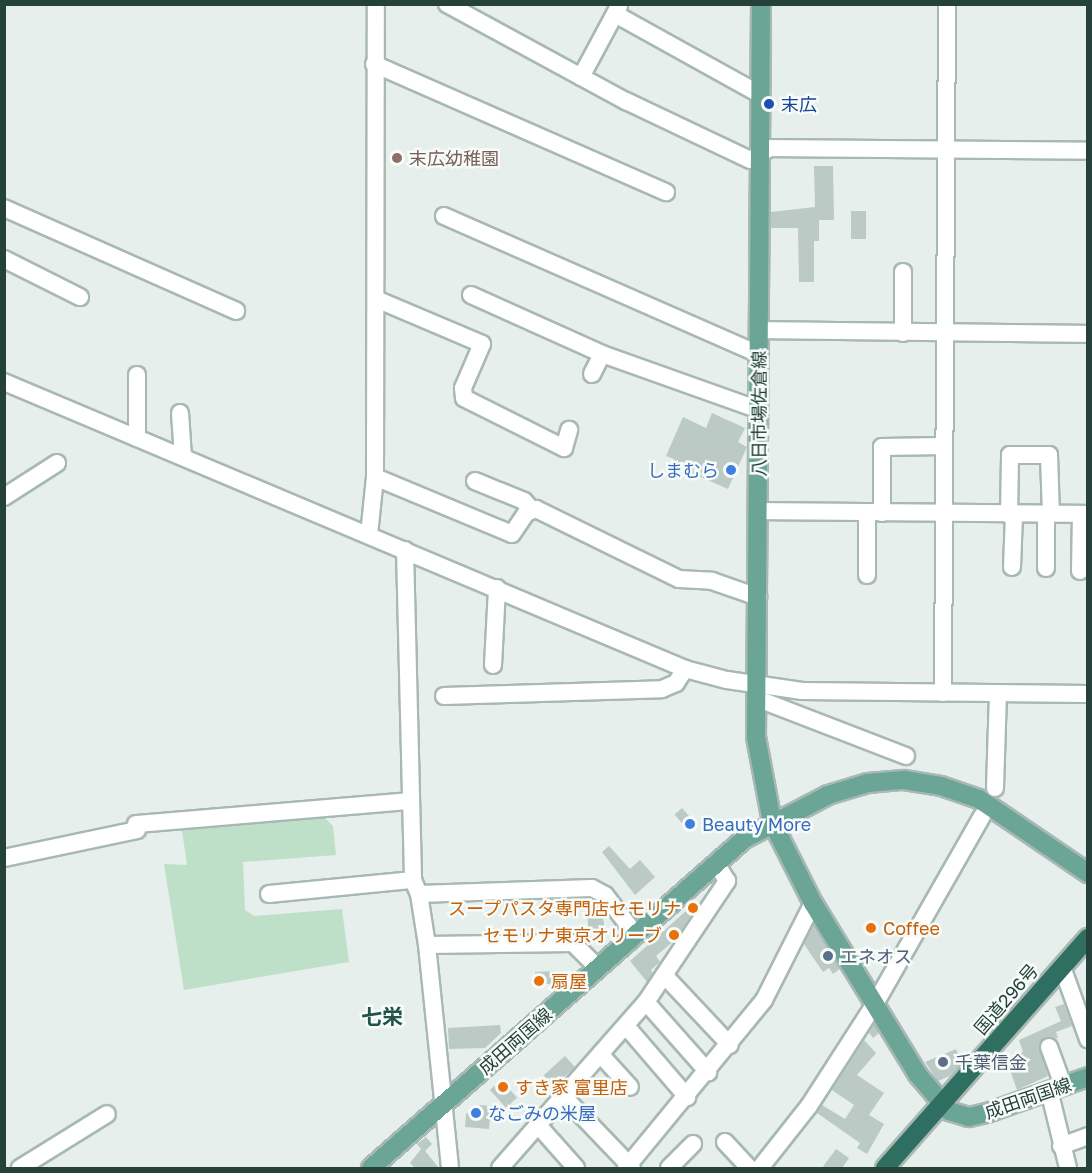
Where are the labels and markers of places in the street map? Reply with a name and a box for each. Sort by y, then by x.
place label: 末広 [781,93,817,115]
marker: 末広 [762,97,776,111]
place label: 末広幼稚園 [409,147,499,169]
marker: 末広幼稚園 [390,151,404,165]
place label: しまむら [647,459,719,481]
marker: しまむら [724,463,738,477]
place label: Beauty More [702,813,811,835]
marker: Beauty More [683,817,697,831]
place label: スープパスタ専門店セモリナ [447,897,681,919]
marker: スープパスタ専門店セモリナ [686,901,700,915]
place label: Coffee [883,917,940,939]
marker: Coffee [864,921,878,935]
place label: セモリナ東京オリーブ [482,924,662,946]
marker: セモリナ東京オリーブ [667,928,681,942]
place label: エネオス [840,945,912,967]
marker: エネオス [821,949,835,963]
place label: 扇屋 [551,970,587,992]
marker: 扇屋 [532,974,546,988]
place label: 千葉信金 [955,1051,1027,1073]
marker: 千葉信金 [936,1055,950,1069]
place label: すき家 富里店 [515,1076,627,1098]
marker: すき家 富里店 [496,1080,510,1094]
place label: なごみの米屋 [488,1102,596,1124]
marker: なごみの米屋 [469,1106,483,1120]

